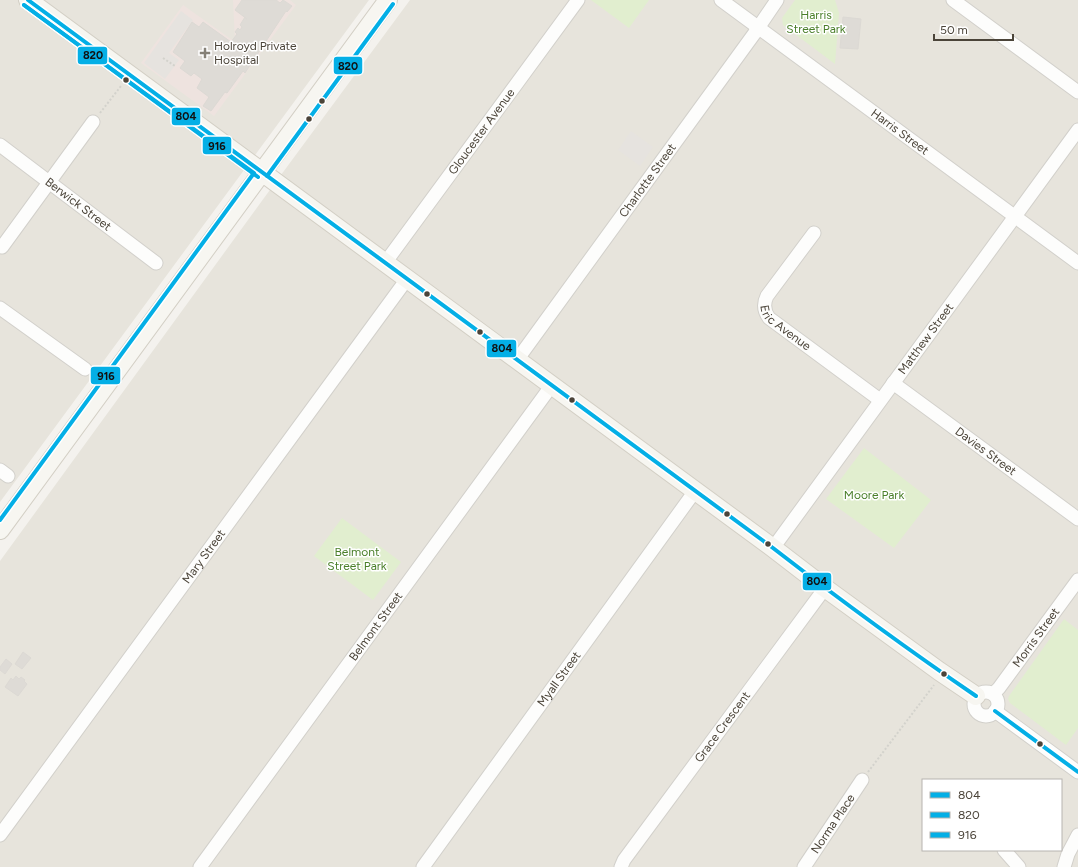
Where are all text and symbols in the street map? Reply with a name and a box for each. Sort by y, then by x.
park label: Harris Street Park [786,8,846,36]
scale bar [934,16,1013,42]
text: 50 m [940,23,968,37]
place label: Holroyd Private Hospital [214,39,297,67]
line badge: 820 [77,46,108,65]
marker: Holroyd Private Hospital [199,47,211,59]
text: 820 [83,49,103,62]
line badge: 820 [333,56,363,75]
text: 820 [338,60,358,73]
unlabelled marker [121,75,131,85]
street label: Gloucester Avenue [445,86,518,177]
unlabelled marker [317,96,327,106]
street label: Harris Street [868,106,932,158]
line badge: 804 [171,107,201,126]
text: 804 [176,110,196,123]
unlabelled marker [304,114,314,124]
line badge: 916 [202,136,232,155]
text: 916 [208,140,226,153]
street label: Charlotte Street [616,141,679,220]
street label: Berwick Street [42,175,114,234]
unlabelled marker [422,289,432,299]
street label: Matthew Street [895,300,956,377]
street label: Eric Avenue [757,304,814,354]
unlabelled marker [475,327,485,337]
line badge: 804 [486,339,517,358]
text: 804 [492,342,512,355]
line badge: 916 [90,366,121,385]
text: 916 [97,370,115,383]
unlabelled marker [567,395,577,405]
street label: Davies Street [952,424,1019,478]
park label: Moore Park [844,488,904,502]
unlabelled marker [722,509,732,519]
street label: Mary Street [179,527,228,586]
unlabelled marker [763,539,773,549]
park label: Belmont Street Park [327,545,387,573]
line badge: 804 [802,572,832,591]
text: 804 [807,575,827,588]
street label: Belmont Street [346,589,406,663]
street label: Morris Street [1010,605,1063,670]
street label: Myall Street [534,648,584,709]
unlabelled marker [939,669,949,679]
street label: Grace Crescent [692,688,753,765]
unlabelled marker [1035,739,1045,749]
legend [922,779,1062,851]
text: 804 [958,788,981,802]
street label: Norma Place [808,791,858,856]
text: 820 [958,808,980,822]
text: 916 [958,828,977,842]

